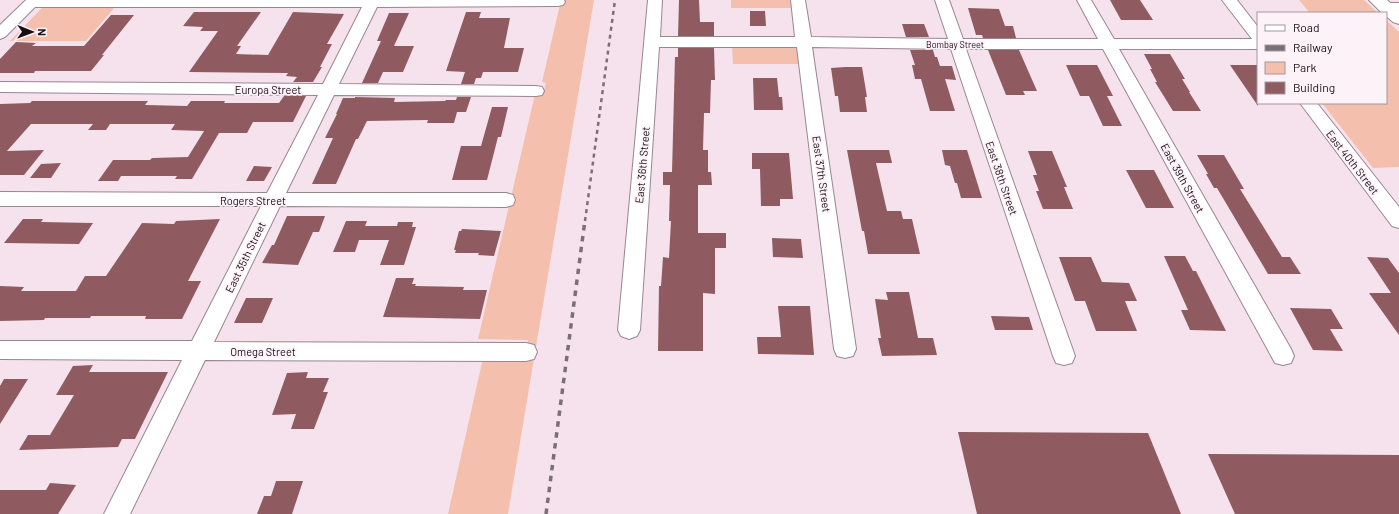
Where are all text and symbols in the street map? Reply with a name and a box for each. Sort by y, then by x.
north arrow [12,12,52,52]
legend [1257,12,1387,104]
text: Road [1293,20,1320,34]
text: N [36,28,49,36]
street label: Bombay Street [926,39,984,50]
text: Railway [1293,40,1333,54]
text: Park [1293,60,1317,74]
text: Building [1293,80,1335,94]
street label: Europa Street [235,83,301,96]
street label: East 36th Street [632,126,652,204]
street label: East 40th Street [1324,127,1382,197]
street label: East 37th Street [810,135,834,213]
street label: East 38th Street [983,139,1021,217]
street label: East 39th Street [1159,141,1207,215]
street label: Rogers Street [220,194,286,207]
street label: East 35th Street [222,219,268,295]
street label: Omega Street [230,345,296,358]

